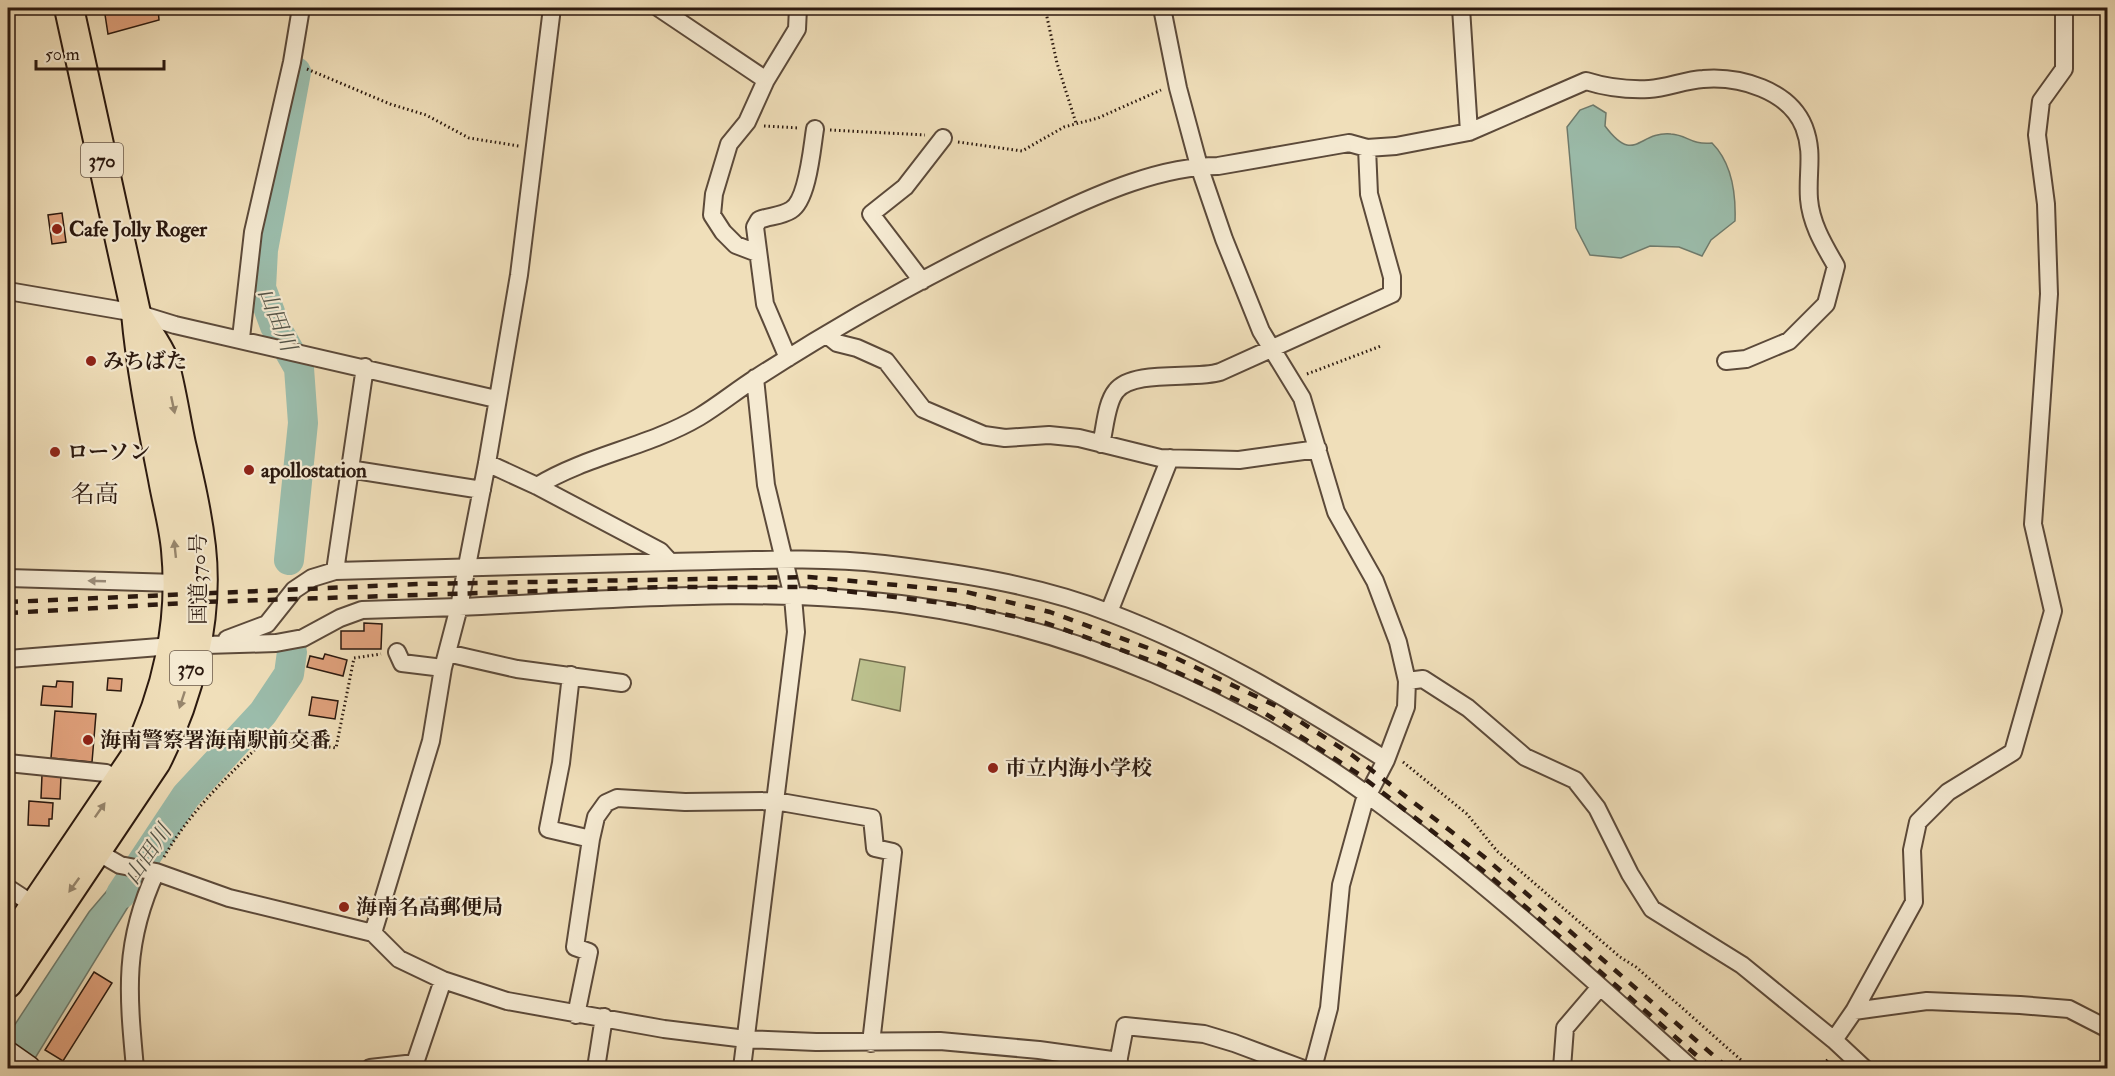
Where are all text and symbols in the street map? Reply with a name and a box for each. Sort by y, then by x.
scale bar [36,33,164,71]
text: 50 m [45,43,80,66]
road number: 370 [81,143,123,177]
place label: Cafe Jolly Roger [69,216,208,243]
marker: Cafe Jolly Roger [50,222,64,236]
water label: 山田川 [252,284,303,357]
place label: みちばた [103,348,187,375]
marker: みちばた [84,354,98,368]
one-way arrow [168,396,178,414]
place label: ローソン [67,439,150,466]
marker: ローソン [48,445,62,459]
place label: apollostation [261,457,367,484]
marker: apollostation [242,463,256,477]
district label: 名高 [71,479,119,510]
street label: 国道370号 [185,533,212,625]
one-way arrow [170,539,180,558]
one-way arrow [87,576,106,585]
road number: 370 [170,651,212,685]
one-way arrow [177,691,187,709]
place label: 海南警察署海南駅前交番 [100,727,331,754]
marker: 海南警察署海南駅前交番 [81,733,95,747]
place label: 市立内海小学校 [1005,755,1152,782]
marker: 市立内海小学校 [986,761,1000,775]
one-way arrow [94,803,106,819]
water label: 山田川 [118,818,179,890]
one-way arrow [68,877,80,893]
place label: 海南名高郵便局 [356,894,503,921]
marker: 海南名高郵便局 [337,900,351,914]

